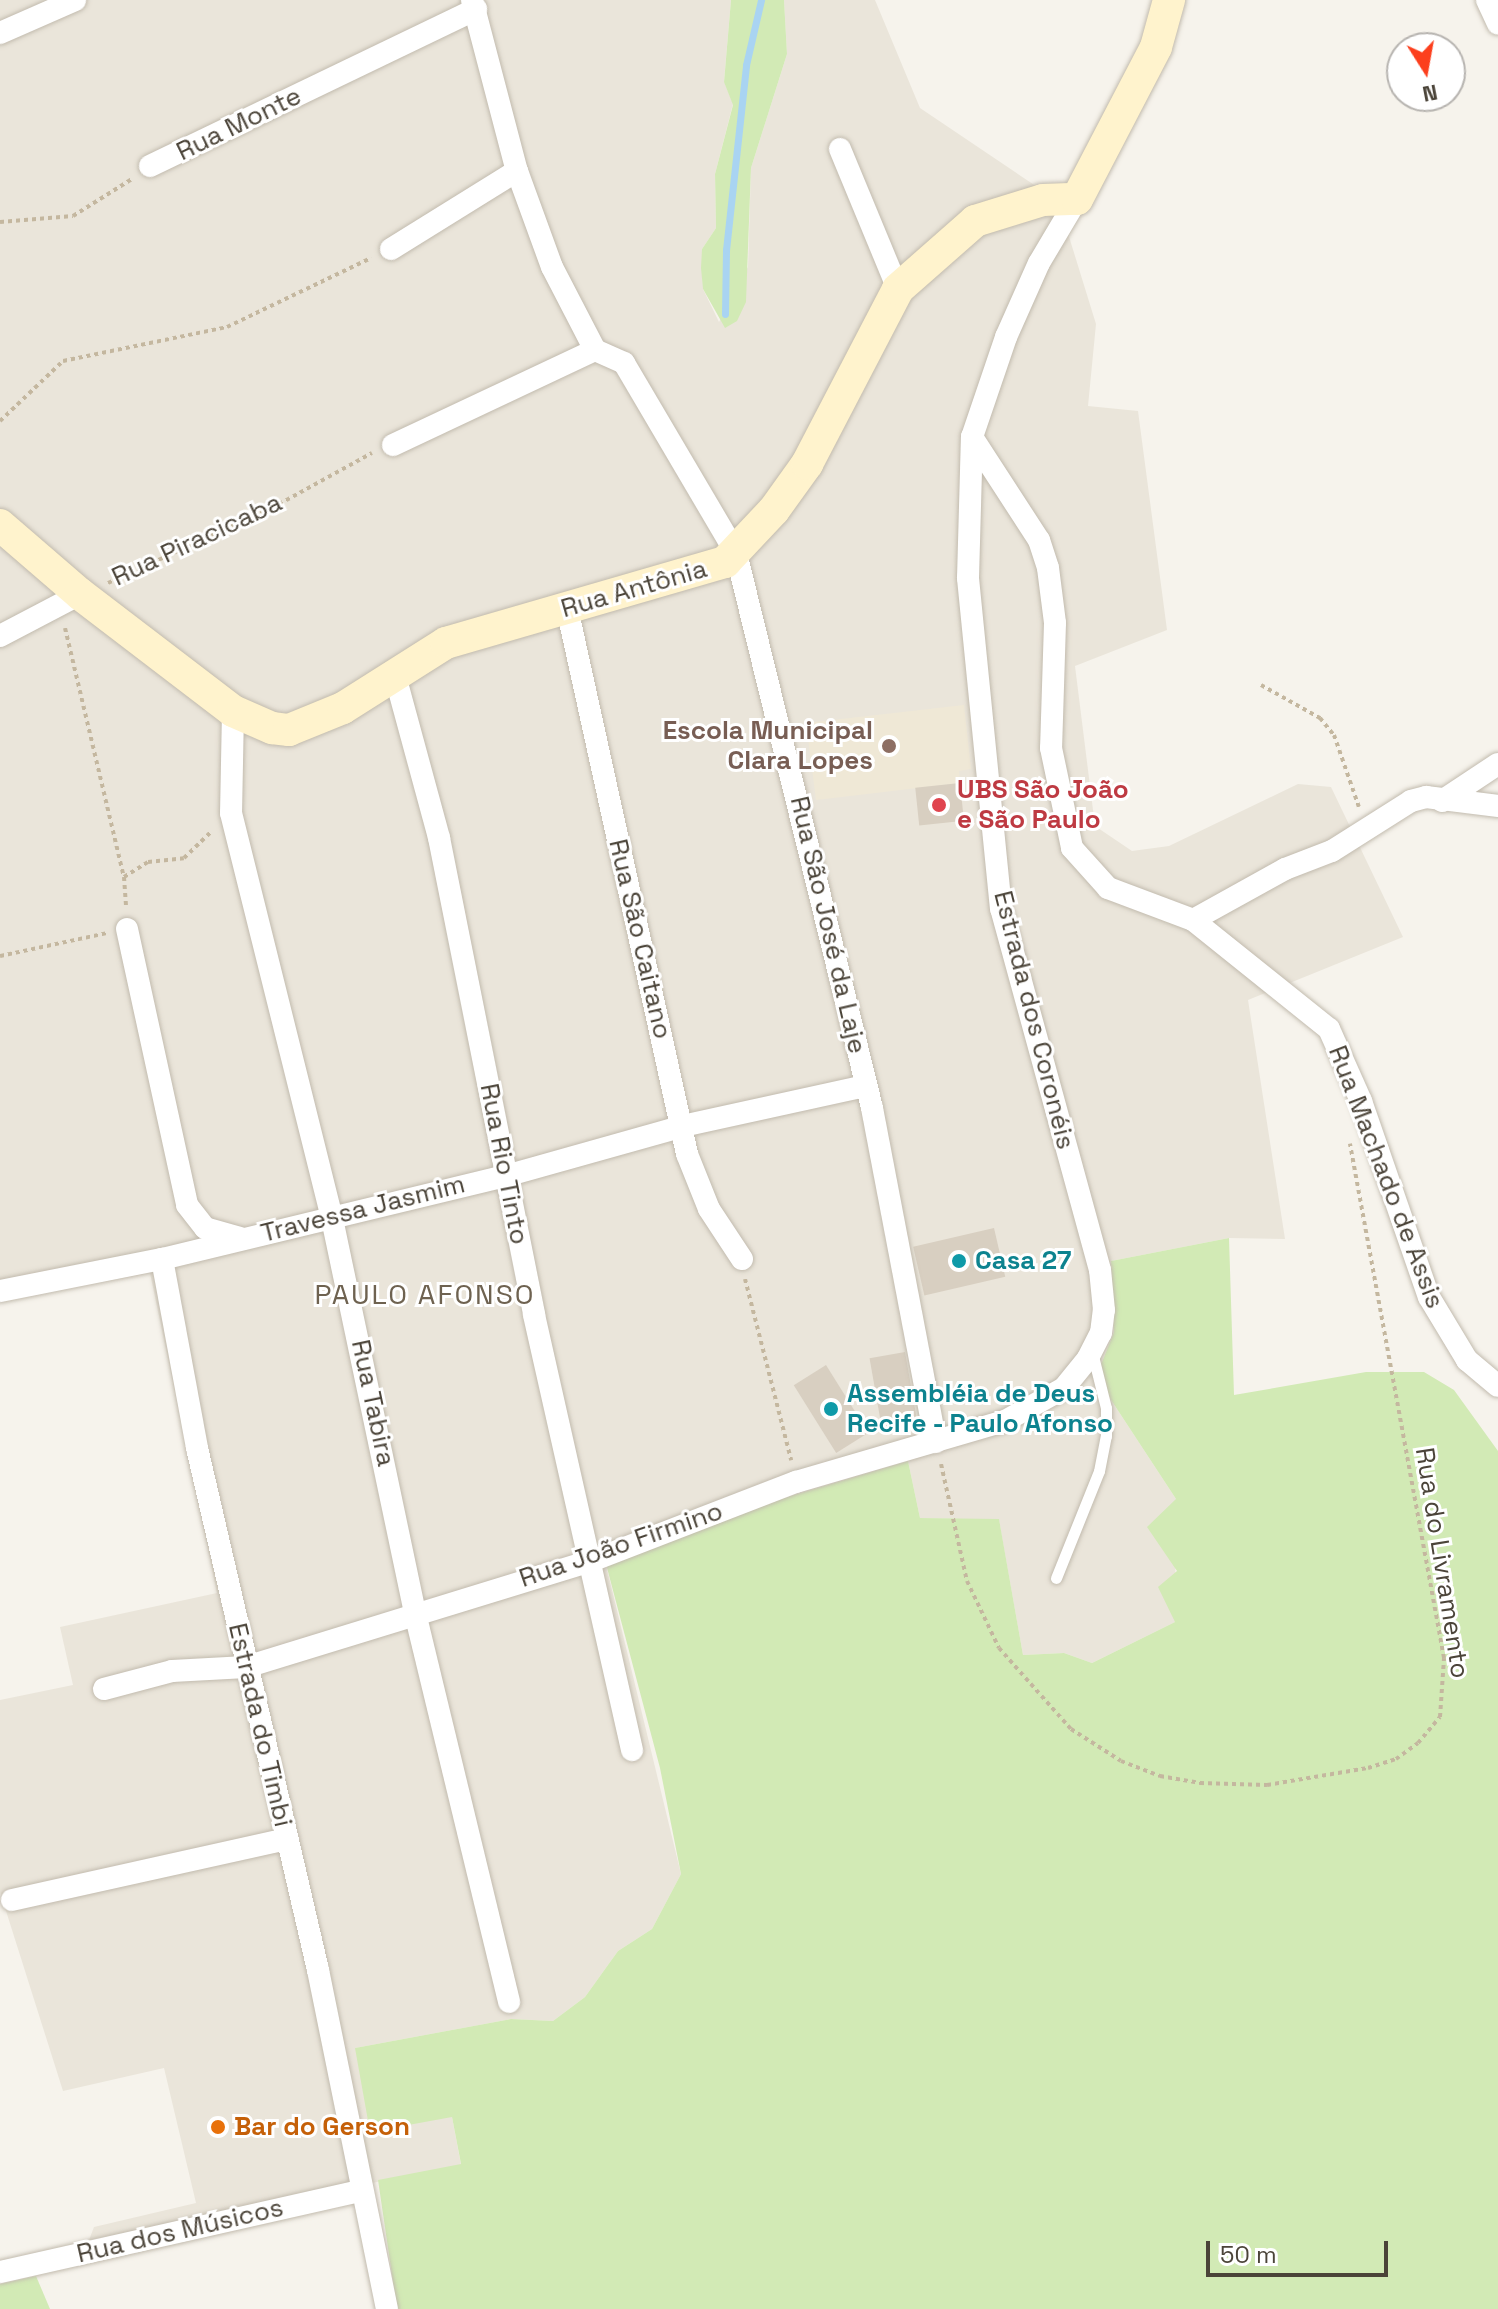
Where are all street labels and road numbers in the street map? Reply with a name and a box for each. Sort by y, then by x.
street label: Rua Monte [172,80,306,168]
street label: Rua Piracicaba [107,487,287,593]
street label: Rua Antônia [557,553,711,625]
street label: Rua São José da Laje [783,793,873,1057]
street label: Rua São Caitano [602,836,678,1042]
street label: Estrada dos Coronéis [987,888,1081,1152]
street label: Rua Machado de Assis [1321,1041,1451,1313]
street label: Rua Rio Tinto [473,1081,535,1247]
street label: Travessa Jasmim [258,1169,468,1249]
street label: Rua Tabira [344,1336,402,1470]
street label: Rua do Livramento [1408,1445,1476,1681]
street label: Rua João Firmino [515,1496,727,1594]
street label: Estrada do Timbi [221,1620,299,1830]
street label: Rua dos Músicos [74,2192,286,2270]

